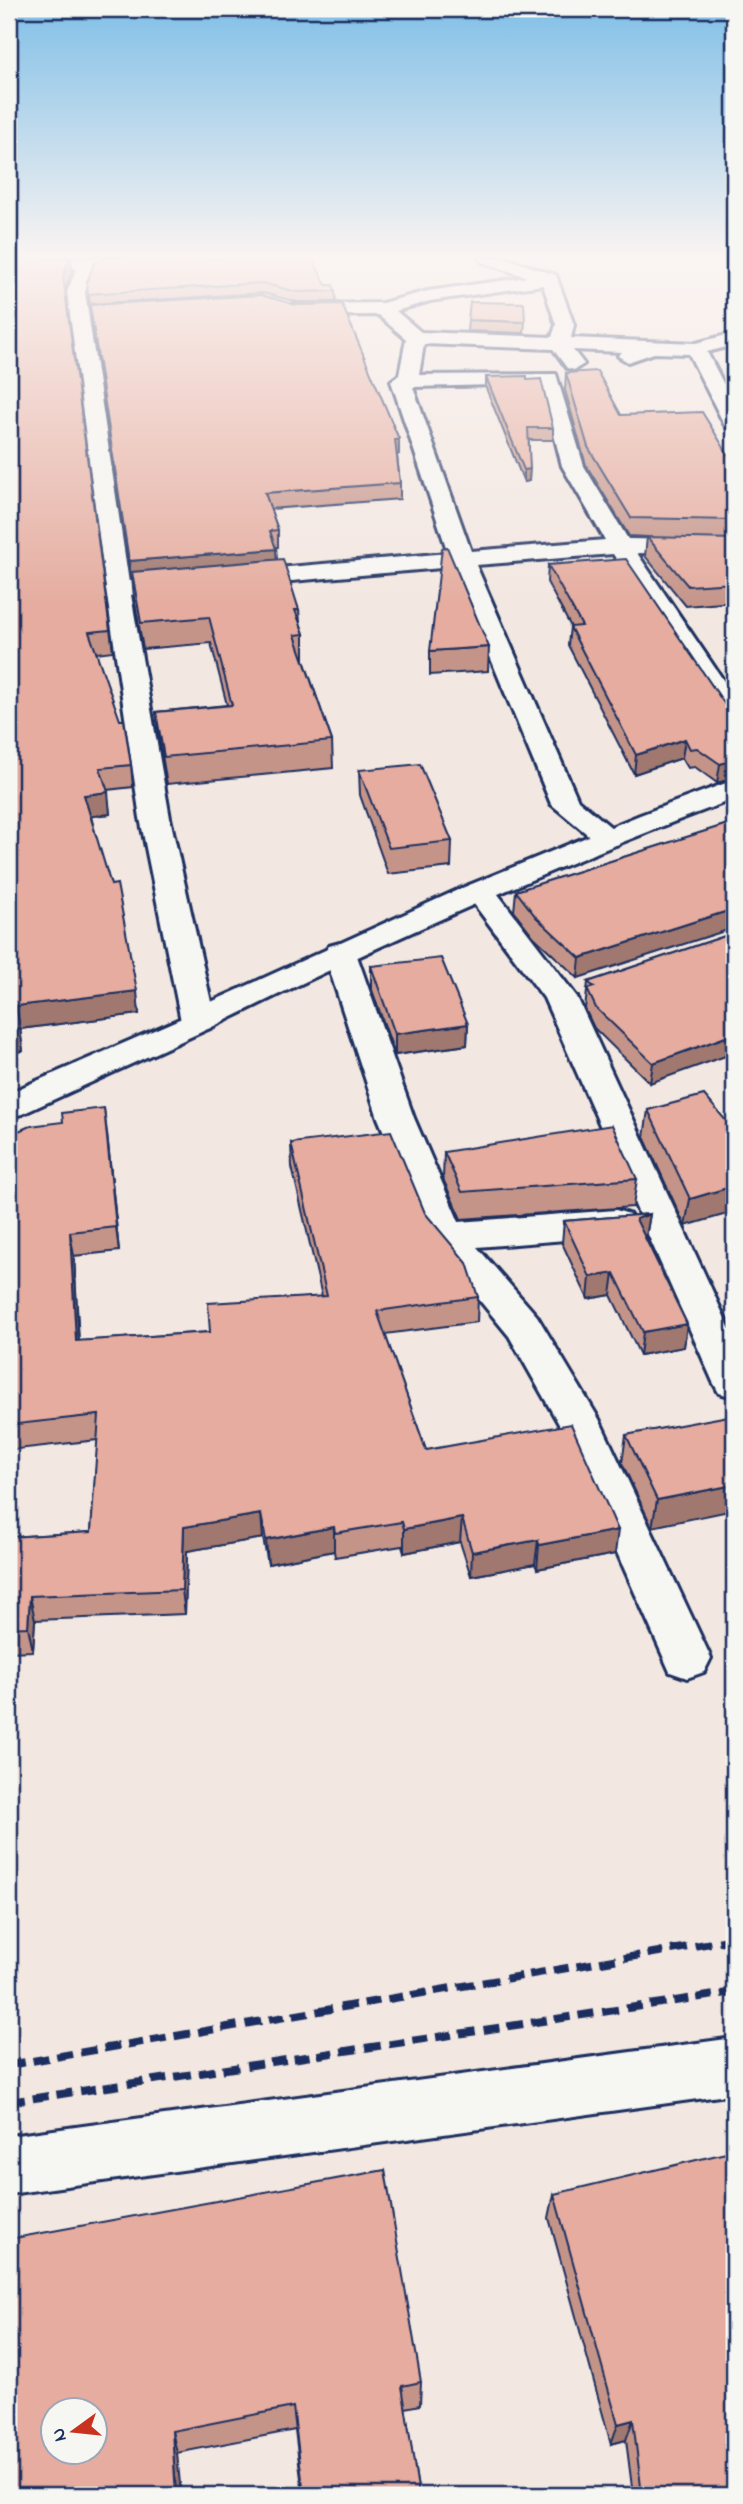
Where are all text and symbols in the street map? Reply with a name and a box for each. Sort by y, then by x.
north arrow [38,2396,108,2466]
text: N [45,2425,75,2444]

